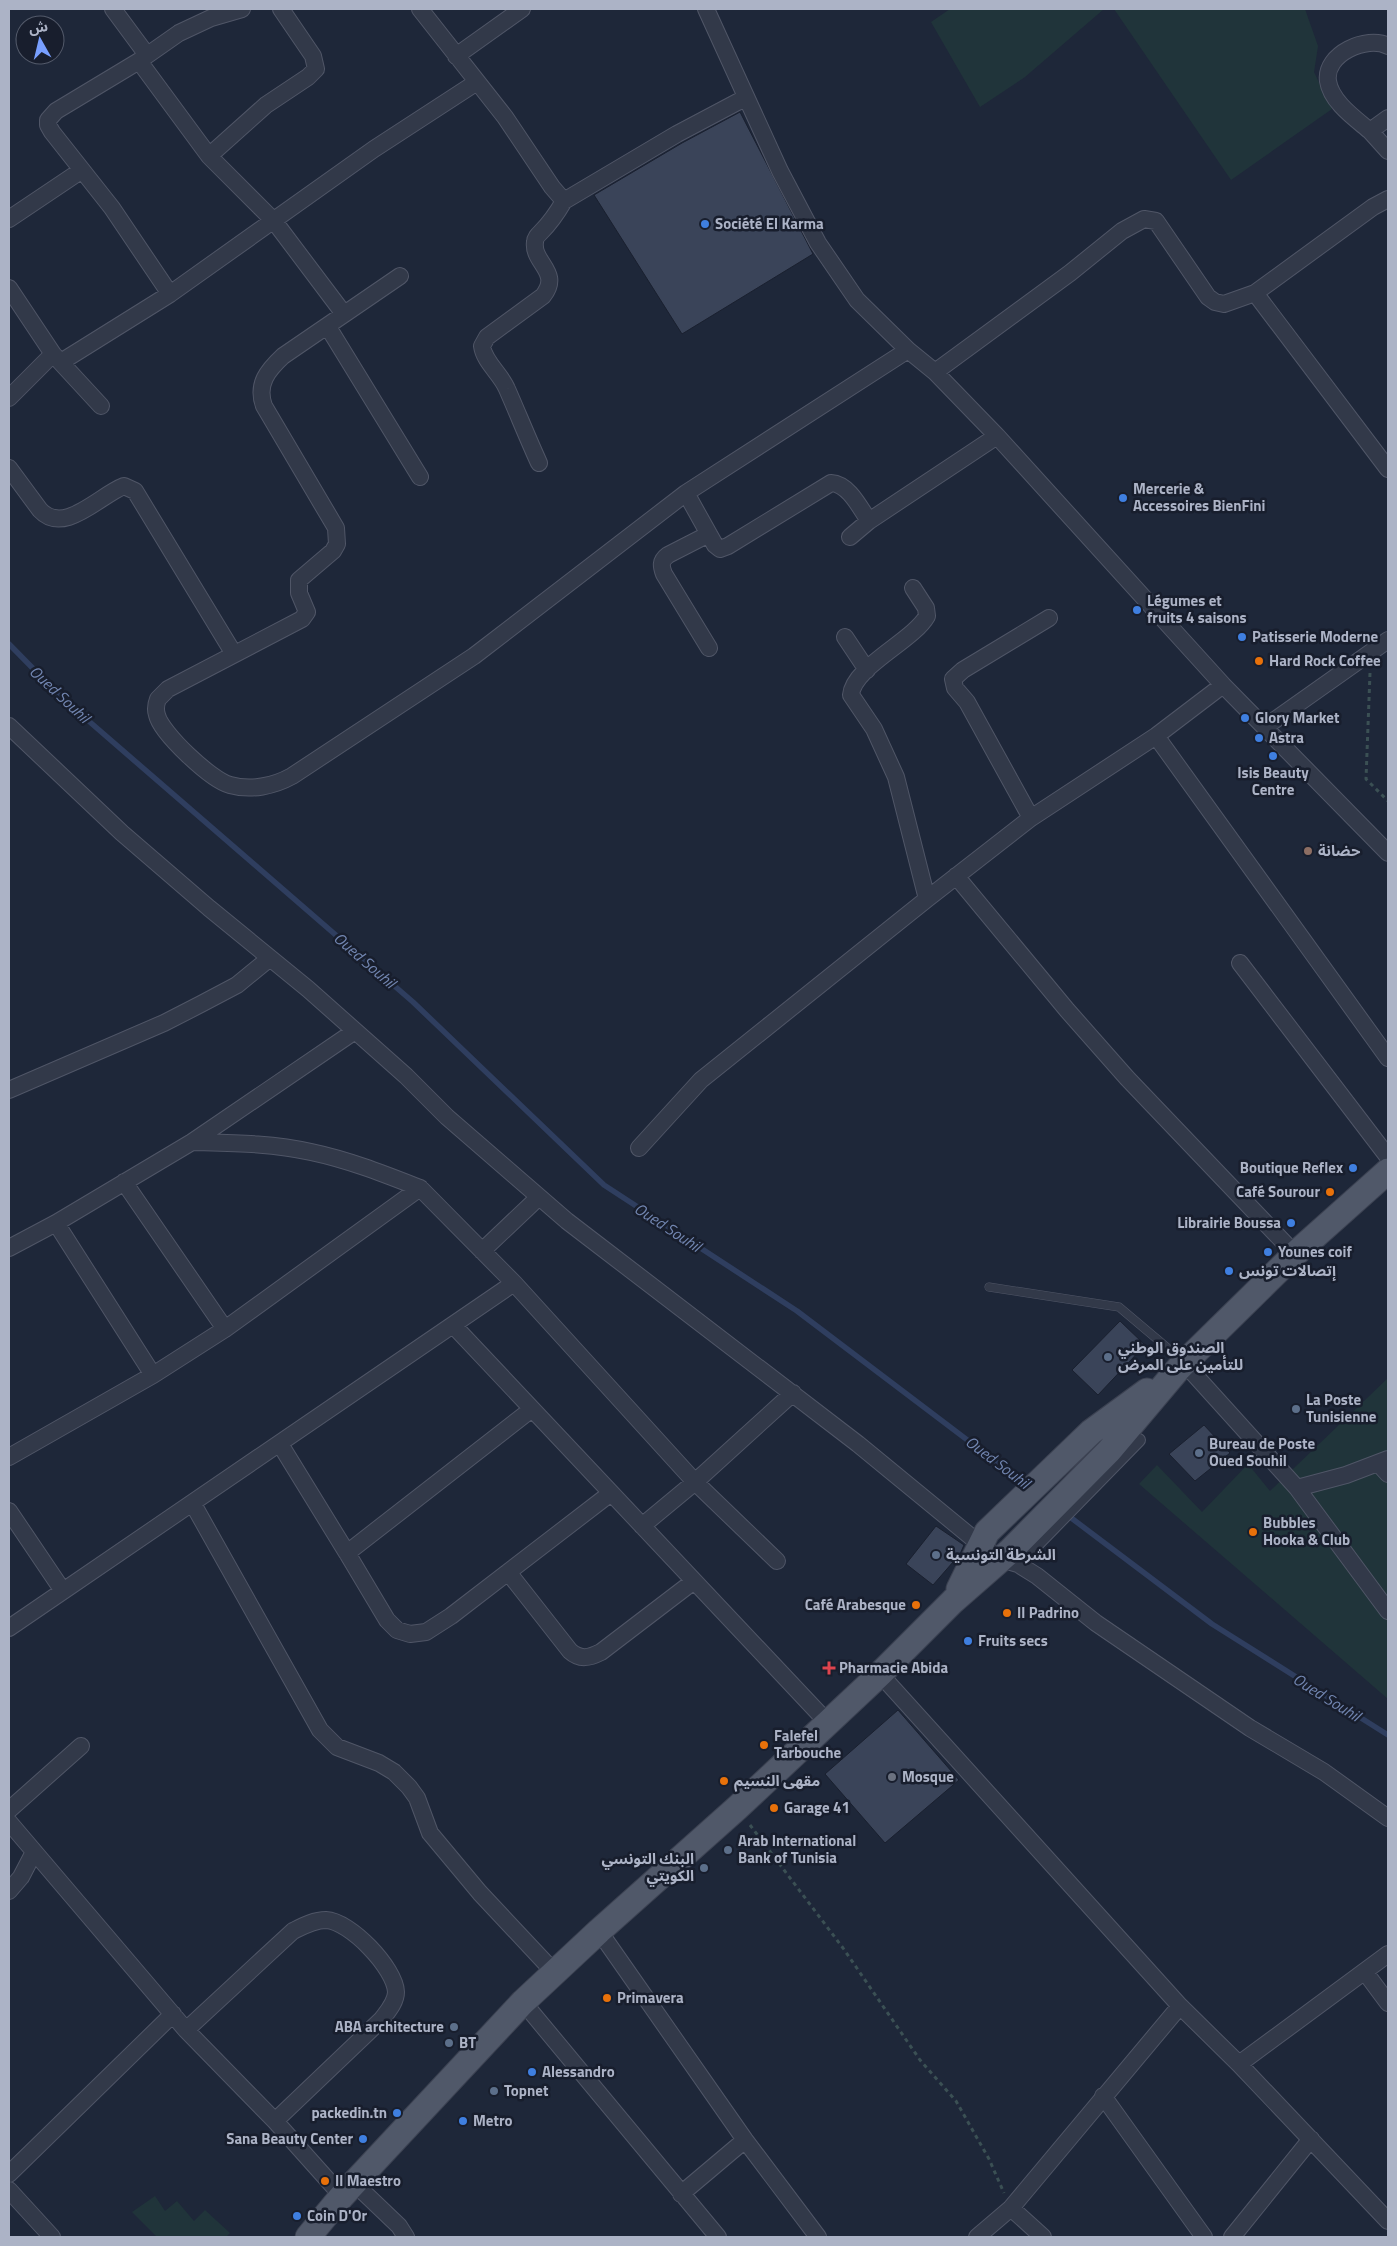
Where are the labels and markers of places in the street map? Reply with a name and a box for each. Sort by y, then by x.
place label: Société El Karma [715,212,824,235]
marker: Société El Karma [699,218,711,230]
place label: Mercerie & Accessoires BienFini [1133,477,1265,517]
marker: Mercerie & Accessoires BienFini [1117,492,1129,504]
place label: Légumes et fruits 4 saisons [1147,589,1247,629]
marker: Légumes et fruits 4 saisons [1131,604,1143,616]
place label: Patisserie Moderne [1252,625,1378,648]
marker: Patisserie Moderne [1236,631,1248,643]
place label: Hard Rock Coffee [1269,649,1381,672]
marker: Hard Rock Coffee [1253,655,1265,667]
place label: Glory Market [1255,706,1340,729]
marker: Glory Market [1239,712,1251,724]
place label: Astra [1269,726,1304,749]
marker: Astra [1253,732,1265,744]
marker: Isis Beauty Centre [1267,750,1279,762]
place label: Isis Beauty Centre [1237,761,1309,801]
place label: حضانة [1318,839,1361,862]
marker: حضانة [1302,845,1314,857]
place label: Boutique Reflex [1240,1156,1343,1179]
marker: Boutique Reflex [1347,1162,1359,1174]
place label: Café Sourour [1236,1180,1320,1203]
marker: Café Sourour [1324,1186,1336,1198]
place label: Librairie Boussa [1177,1211,1281,1234]
marker: Librairie Boussa [1285,1217,1297,1229]
place label: Younes coif [1278,1240,1352,1263]
marker: Younes coif [1262,1246,1274,1258]
place label: إتصالات تونس [1239,1259,1336,1282]
marker: إتصالات تونس [1223,1265,1235,1277]
place label: الصندوق الوطني للتأمين على المرض [1118,1336,1243,1376]
marker: الصندوق الوطني للتأمين على المرض [1102,1351,1114,1363]
place label: La Poste Tunisienne [1306,1388,1377,1428]
marker: La Poste Tunisienne [1290,1403,1302,1415]
place label: Bureau de Poste Oued Souhil [1209,1432,1315,1472]
marker: Bureau de Poste Oued Souhil [1193,1447,1205,1459]
place label: Bubbles Hooka & Club [1263,1511,1350,1551]
marker: Bubbles Hooka & Club [1247,1526,1259,1538]
place label: الشرطة التونسية [946,1543,1056,1566]
marker: الشرطة التونسية [930,1549,942,1561]
place label: Café Arabesque [805,1593,906,1616]
marker: Café Arabesque [910,1599,922,1611]
place label: Il Padrino [1017,1601,1079,1624]
marker: Il Padrino [1001,1607,1013,1619]
place label: Fruits secs [978,1629,1048,1652]
marker: Fruits secs [962,1635,974,1647]
place label: Pharmacie Abida [839,1656,948,1679]
marker: Pharmacie Abida [823,1662,835,1674]
place label: Falefel Tarbouche [774,1724,841,1764]
marker: Falefel Tarbouche [758,1739,770,1751]
place label: Mosque [902,1765,954,1788]
place label: مقهى النسيم [734,1769,820,1792]
marker: Mosque [886,1771,898,1783]
marker: مقهى النسيم [718,1775,730,1787]
place label: Garage 41 [784,1796,850,1819]
marker: Garage 41 [768,1802,780,1814]
place label: Arab International Bank of Tunisia [738,1829,856,1869]
marker: Arab International Bank of Tunisia [722,1844,734,1856]
place label: البنك التونسي الكويتي [601,1847,694,1887]
marker: البنك التونسي الكويتي [698,1862,710,1874]
place label: Primavera [617,1986,684,2009]
marker: Primavera [601,1992,613,2004]
place label: ABA architecture [335,2015,444,2038]
marker: ABA architecture [448,2021,460,2033]
place label: BT [459,2031,476,2054]
marker: BT [443,2037,455,2049]
place label: Alessandro [542,2060,615,2083]
marker: Alessandro [526,2066,538,2078]
place label: Topnet [504,2079,549,2102]
marker: Topnet [488,2085,500,2097]
place label: packedin.tn [311,2101,387,2124]
marker: packedin.tn [391,2107,403,2119]
place label: Metro [473,2109,512,2132]
marker: Metro [457,2115,469,2127]
place label: Sana Beauty Center [226,2127,353,2150]
marker: Sana Beauty Center [357,2133,369,2145]
place label: Il Maestro [335,2169,401,2192]
marker: Il Maestro [319,2175,331,2187]
place label: Coin D'Or [307,2204,367,2227]
marker: Coin D'Or [291,2210,303,2222]

